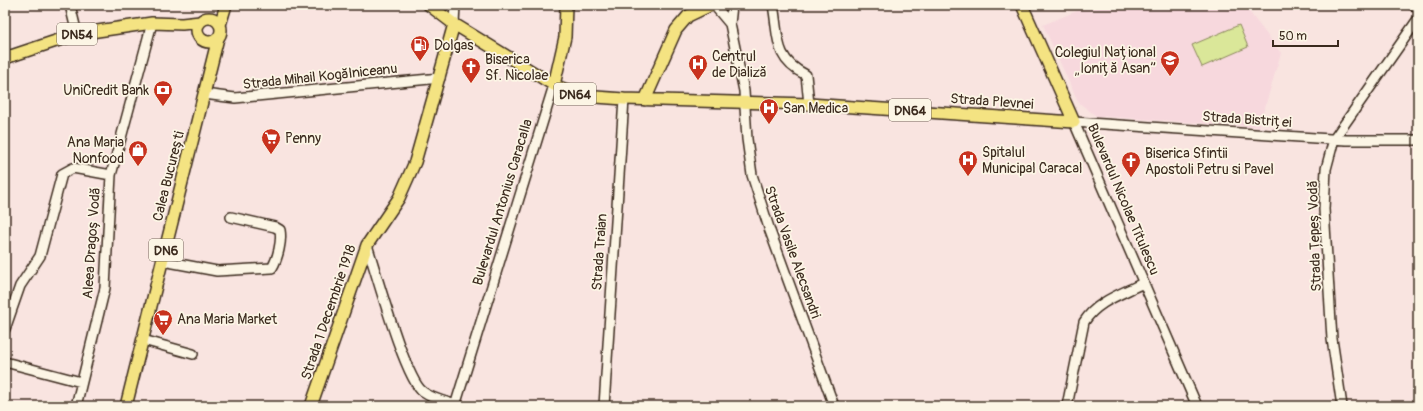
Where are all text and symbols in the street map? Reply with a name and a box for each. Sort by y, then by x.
scale bar [1273,22,1338,48]
road number: DN54 [57,23,97,45]
text: 50 m [1279,29,1307,44]
fuel station icon: Dolgas [409,34,431,62]
place label: Dolgas [434,37,474,54]
place label: Colegiul Național „Ioniță Asan” [1055,44,1156,77]
place label: Centrul de Dializă [712,48,767,81]
school or university icon: Colegiul Național „Ioniță Asan” [1159,49,1181,77]
place label: Biserica Sf. Nicolae [485,51,548,84]
hospital icon: Centrul de Dializă [687,53,709,81]
church icon: Biserica Sf. Nicolae [460,56,482,84]
street label: Strada Mihail Kogălniceanu [242,60,398,93]
bank icon: UniCredit Bank [152,79,174,107]
place label: UniCredit Bank [63,82,149,99]
road number: DN64 [554,83,596,105]
street label: Strada Plevnei [950,90,1035,113]
hospital icon: San Medica [758,97,780,125]
road number: DN64 [889,99,931,121]
place label: San Medica [783,100,848,117]
street label: Strada Bistriței [1202,108,1293,131]
street label: Bulevardul Antonius Caracalla [469,117,536,287]
street label: Bulevardul Nicolae Titulescu [1084,121,1163,278]
supermarket icon: Penny [260,127,282,155]
street label: Calea București [149,129,188,223]
place label: Penny [285,130,321,147]
place label: Ana Maria Nonfood [67,134,124,167]
shop icon: Ana Maria Nonfood [127,139,149,167]
place label: Spitalul Municipal Caracal [982,144,1082,177]
place label: Biserica Sfintii Apostoli Petru si Pavel [1145,145,1274,178]
hospital icon: Spitalul Municipal Caracal [957,149,979,177]
church icon: Biserica Sfintii Apostoli Petru si Pavel [1120,150,1142,178]
street label: Strada Țepeș Vodă [1304,180,1326,292]
street label: Strada Vasile Alecsandri [761,184,825,321]
street label: Aleea Dragoș Vodă [79,187,104,300]
street label: Strada Traian [588,213,611,291]
road number: DN6 [149,239,183,261]
street label: Strada 1 Decembrie 1918 [297,242,360,382]
supermarket icon: Ana Maria Market [152,308,174,336]
place label: Ana Maria Market [177,311,278,328]

